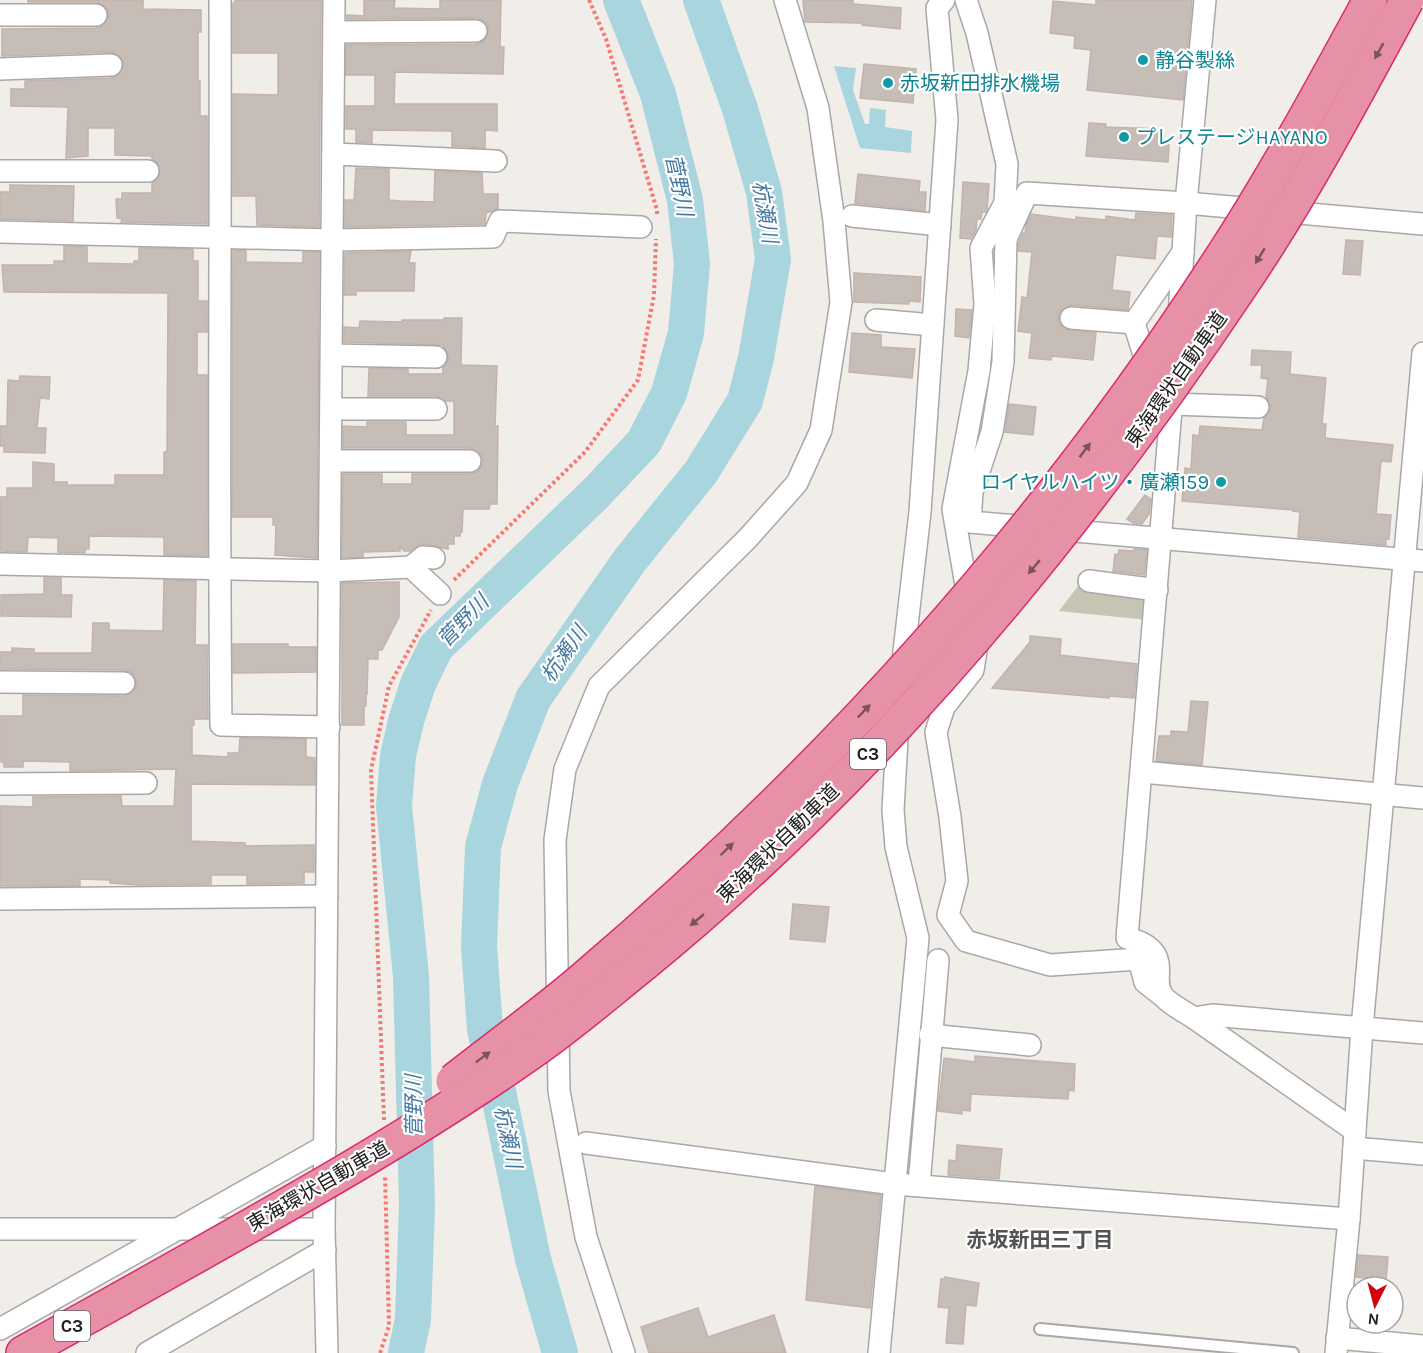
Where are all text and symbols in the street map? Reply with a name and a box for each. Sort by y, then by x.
one-way arrow [1374,43,1384,60]
place label: 静谷製絲 [1155,49,1235,72]
marker: 静谷製絲 [1136,53,1150,67]
place label: 赤坂新田排水機場 [900,72,1060,95]
marker: 赤坂新田排水機場 [881,76,895,90]
place label: プレステージHAYANO [1136,126,1328,149]
marker: プレステージHAYANO [1117,130,1131,144]
water label: 菅野川 [661,152,698,220]
water label: 杭瀬川 [748,179,783,247]
one-way arrow [1254,248,1265,264]
street label: 東海環状自動車道 [1121,307,1232,451]
one-way arrow [1079,442,1092,458]
place label: ロイヤルハイツ・廣瀬159 [981,471,1209,494]
marker: ロイヤルハイツ・廣瀬159 [1214,475,1228,489]
one-way arrow [1028,559,1041,575]
water label: 菅野川 [432,589,495,652]
water label: 杭瀬川 [536,620,593,687]
one-way arrow [857,704,871,718]
road number: C3 [850,739,886,769]
street label: 東海環状自動車道 [713,780,844,907]
one-way arrow [719,843,734,856]
one-way arrow [690,913,705,926]
one-way arrow [476,1052,491,1064]
water label: 菅野川 [401,1072,427,1138]
water label: 杭瀬川 [490,1104,527,1172]
street label: 東海環状自動車道 [243,1136,393,1236]
district label: 赤坂新田三丁目 [967,1228,1114,1252]
north arrow [1345,1275,1405,1335]
text: N [1367,1309,1380,1329]
road number: C3 [54,1311,90,1341]

